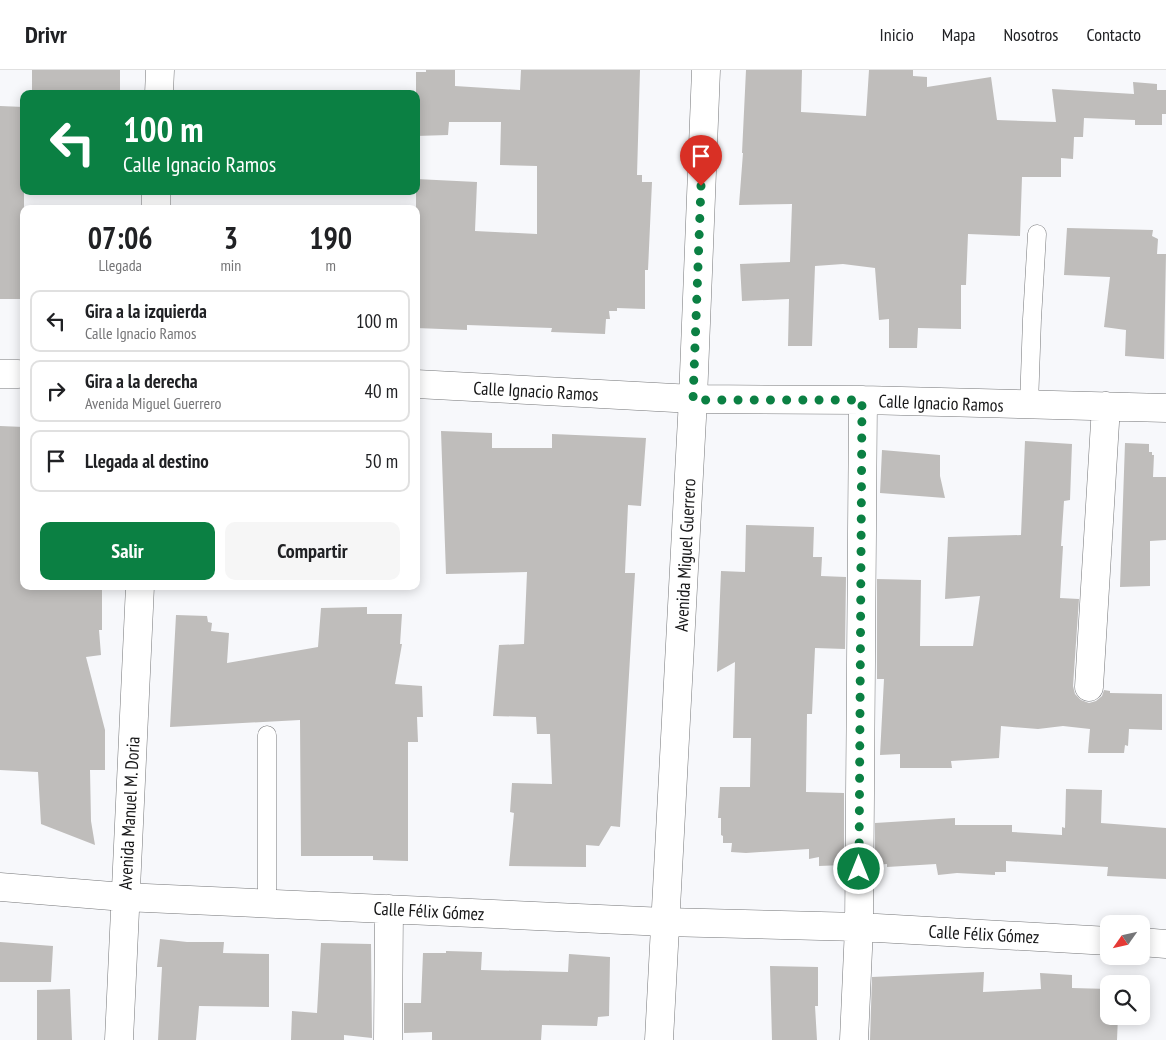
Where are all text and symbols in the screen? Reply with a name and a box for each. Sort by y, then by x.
text: Drivr [25,19,67,50]
text: Inicio [880,23,914,46]
text: Mapa [942,23,975,46]
text: Nosotros [1003,23,1058,46]
text: Contacto [1086,23,1141,46]
text: 100 m [123,106,204,152]
icon: left [40,110,105,175]
pin [680,135,722,186]
icon: arrive [687,142,715,170]
text: Calle Ignacio Ramos [123,150,276,178]
text: 07:06 [88,218,153,257]
text: 3 [224,218,238,257]
text: 190 [309,218,352,257]
text: Llegada [98,255,142,275]
text: min [220,255,241,275]
text: m [325,255,336,275]
text: Gira a la izquierda [85,299,207,323]
icon: left [42,307,70,335]
text: 100 m [356,309,398,333]
text: Calle Ignacio Ramos [85,323,196,343]
text: Gira a la derecha [85,369,198,393]
street label: Calle Ignacio Ramos [473,376,599,406]
icon: right [42,377,70,405]
text: 40 m [365,379,398,403]
street label: Calle Ignacio Ramos [878,389,1004,417]
text: Avenida Miguel Guerrero [85,393,221,413]
icon: arrive [42,447,70,475]
text: Llegada al destino [85,449,209,473]
text: 50 m [365,449,398,473]
street label: Avenida Miguel Guerrero [669,478,701,632]
button: Salir [40,522,215,580]
button: Compartir [225,522,400,580]
street label: Avenida Manuel M. Doria [114,736,144,890]
position arrow [832,842,884,894]
street label: Calle Félix Gómez [373,897,485,925]
north arrow [1100,915,1150,965]
map controls [1100,915,1150,1025]
street label: Calle Félix Gómez [928,920,1040,948]
button: search [1100,975,1150,1025]

